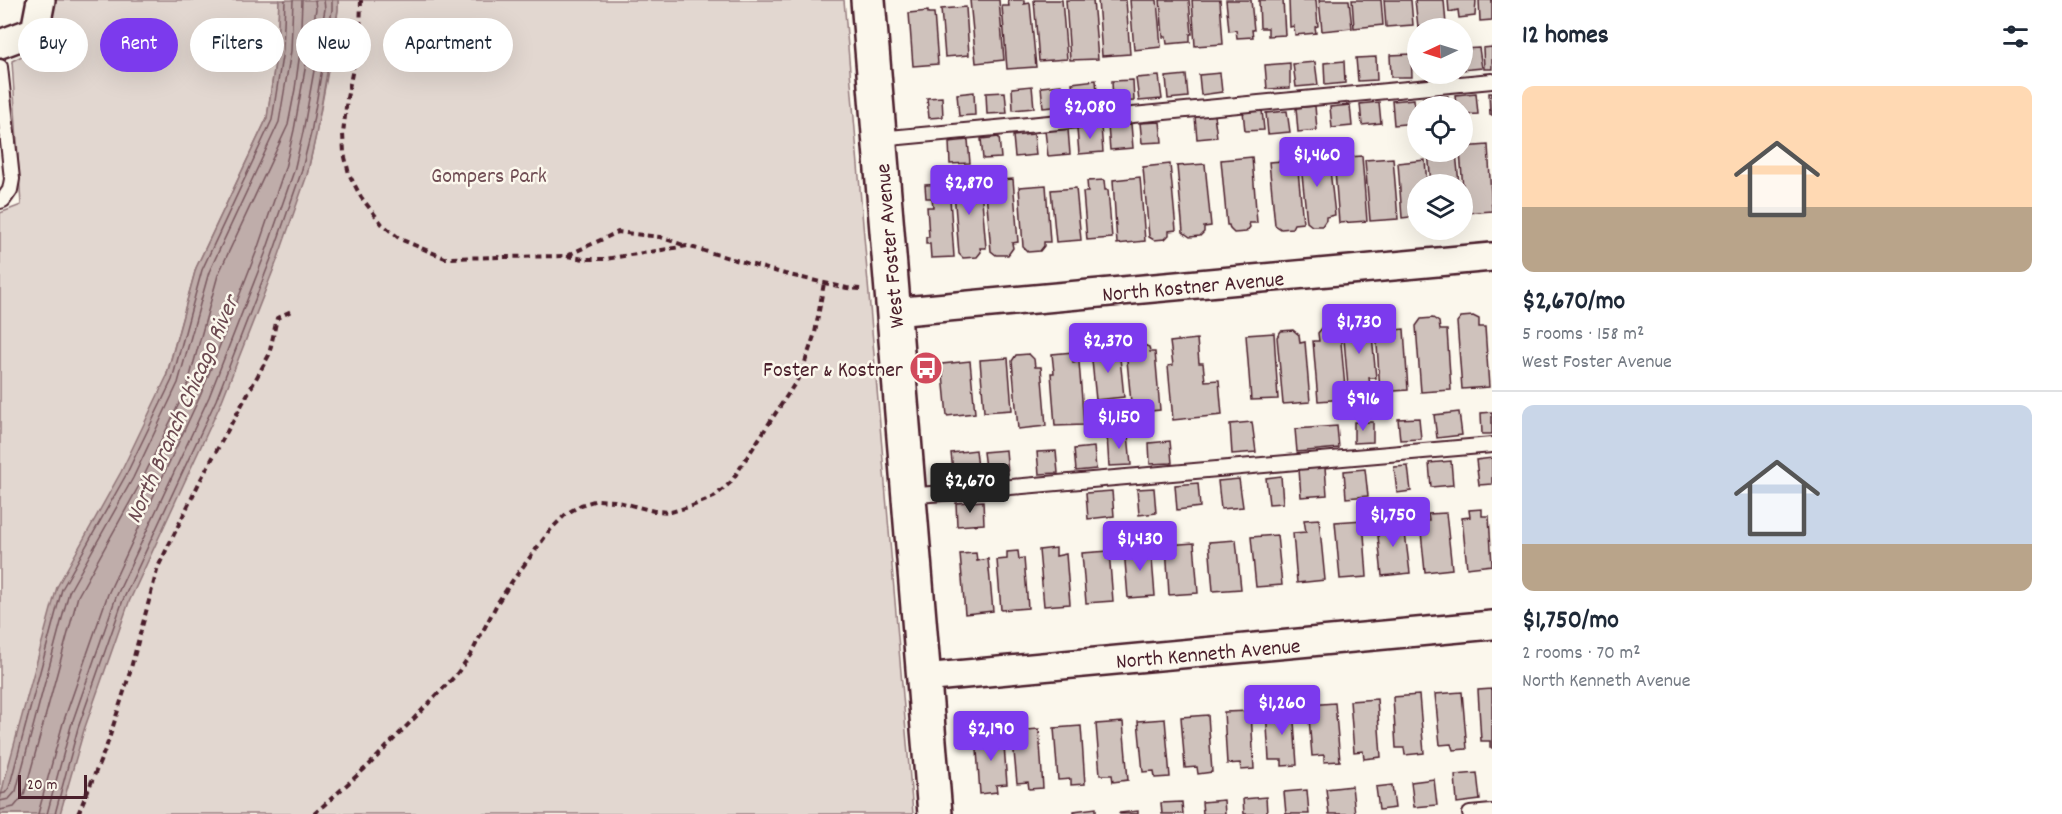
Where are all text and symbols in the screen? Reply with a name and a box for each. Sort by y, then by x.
chip: Buy [18,18,88,72]
chip: Rent [100,18,178,72]
chip: Filters [190,18,284,72]
chip: New [296,18,371,72]
chip: Apartment [383,18,513,72]
north arrow [1407,18,1473,84]
map controls [1407,18,1473,240]
text: 12 homes [1522,18,1609,55]
icon: filters [1999,20,2032,53]
pin: $2,080 [1041,89,1139,140]
text: $2,080 [1064,94,1116,122]
button: locate [1407,96,1473,162]
icon: home [1723,125,1831,233]
pin: $1,460 [1268,137,1366,188]
text: $1,460 [1293,142,1341,170]
park label: Gompers Park [431,162,547,193]
street label: West Foster Avenue [869,162,914,329]
pin: $2,870 [920,165,1018,216]
text: $2,870 [944,170,994,198]
button: layers [1407,174,1473,240]
street label: North Kostner Avenue [1101,265,1286,312]
text: $2,670/mo [1522,284,1625,321]
water label: North Branch Chicago River [118,288,251,529]
pin: $1,730 [1310,304,1408,355]
text: $1,730 [1336,309,1382,337]
text: 5 rooms · 158 m² [1522,321,1644,349]
pin: $2,370 [1059,323,1157,374]
text: $2,370 [1083,328,1133,356]
text: West Foster Avenue [1522,349,1672,377]
bus stop icon: Foster & Kostner [908,350,944,386]
place label: Foster & Kostner [763,356,904,387]
pin: $916 [1327,381,1399,432]
text: $916 [1346,386,1380,414]
pin: $1,150 [1070,399,1168,450]
text: $1,150 [1098,404,1140,432]
icon: home [1723,444,1831,552]
pin: $2,670 [921,463,1019,514]
text: $2,670 [944,468,996,496]
pin: $1,750 [1344,497,1442,548]
text: $1,750 [1370,502,1416,530]
pin: $1,430 [1091,521,1189,572]
text: $1,430 [1117,526,1163,554]
text: $1,750/mo [1522,603,1619,640]
street label: North Kenneth Avenue [1115,632,1302,679]
text: 2 rooms · 70 m² [1522,640,1641,668]
text: North Kenneth Avenue [1522,668,1690,696]
pin: $1,260 [1233,685,1331,736]
text: $1,260 [1258,690,1306,718]
pin: $2,190 [942,711,1040,762]
text: $2,190 [967,716,1015,744]
scale bar [18,772,87,800]
text: 20 m [27,774,57,797]

